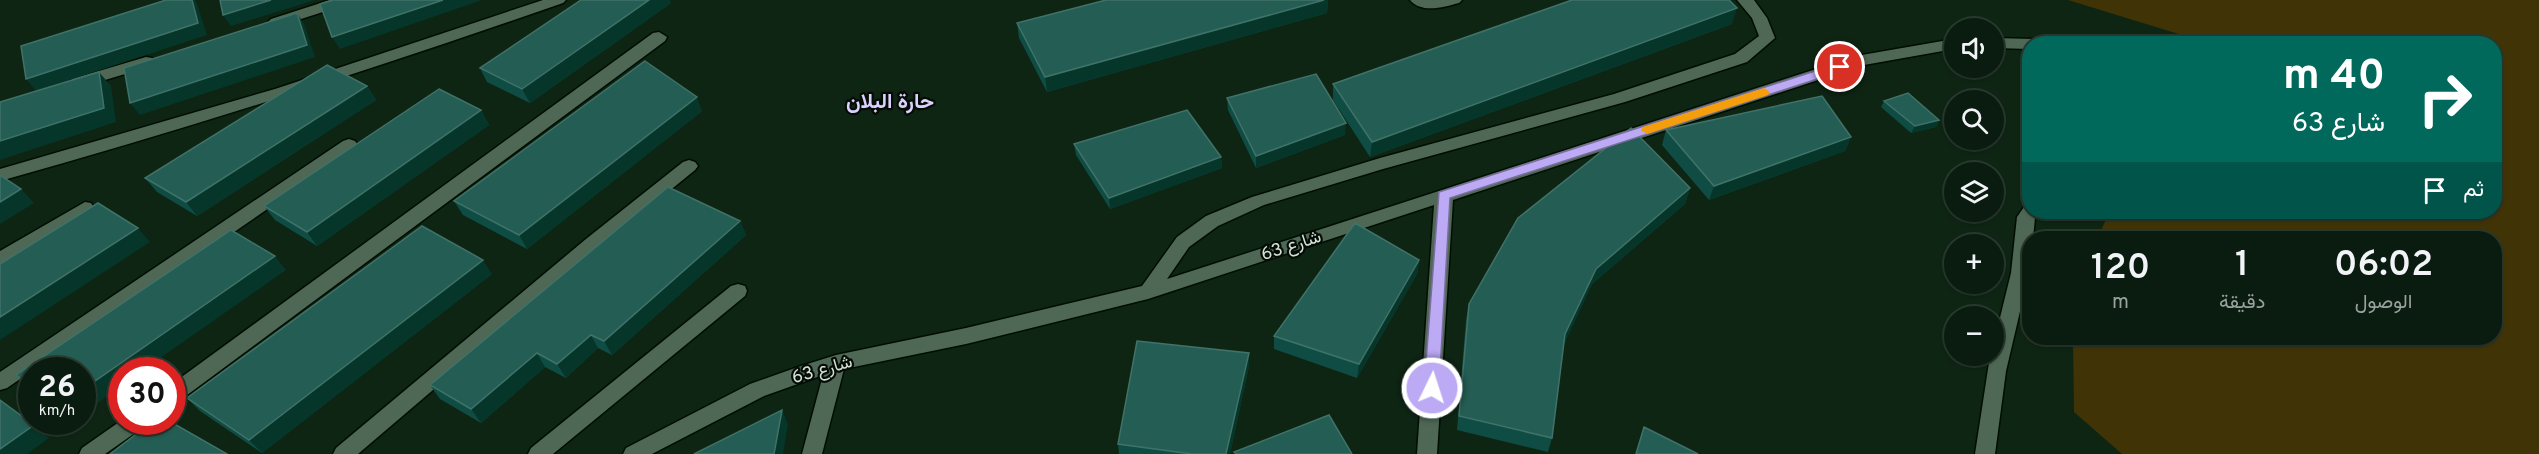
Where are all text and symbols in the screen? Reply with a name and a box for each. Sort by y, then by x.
map controls [1944,18,2004,366]
button: sound [1944,18,2004,78]
pin [1814,41,1865,92]
icon: arrive [1823,50,1856,83]
text: 40 m [2283,51,2385,104]
icon: right [2406,60,2484,138]
district label: حارة البلان [846,89,934,116]
button: search [1944,90,2004,150]
text: شارع 63 [2292,107,2385,141]
button: layers [1944,162,2004,222]
icon: arrive [2418,174,2451,207]
text: ثم [2463,177,2484,204]
street label: شارع 63 [1258,226,1325,267]
button: + [1944,234,2004,294]
text: 1 [2235,243,2249,289]
text: 06:02 [2334,243,2433,289]
text: 120 [2091,246,2150,292]
text: m [2112,290,2129,316]
text: دقيقة [2219,290,2265,316]
text: الوصول [2355,290,2412,316]
button: − [1944,306,2004,366]
street label: شارع 63 [789,351,855,390]
position arrow [1400,356,1464,420]
speed limit sign: 30 [108,357,186,435]
text: 26 [39,370,75,407]
text: km/h [39,402,75,421]

